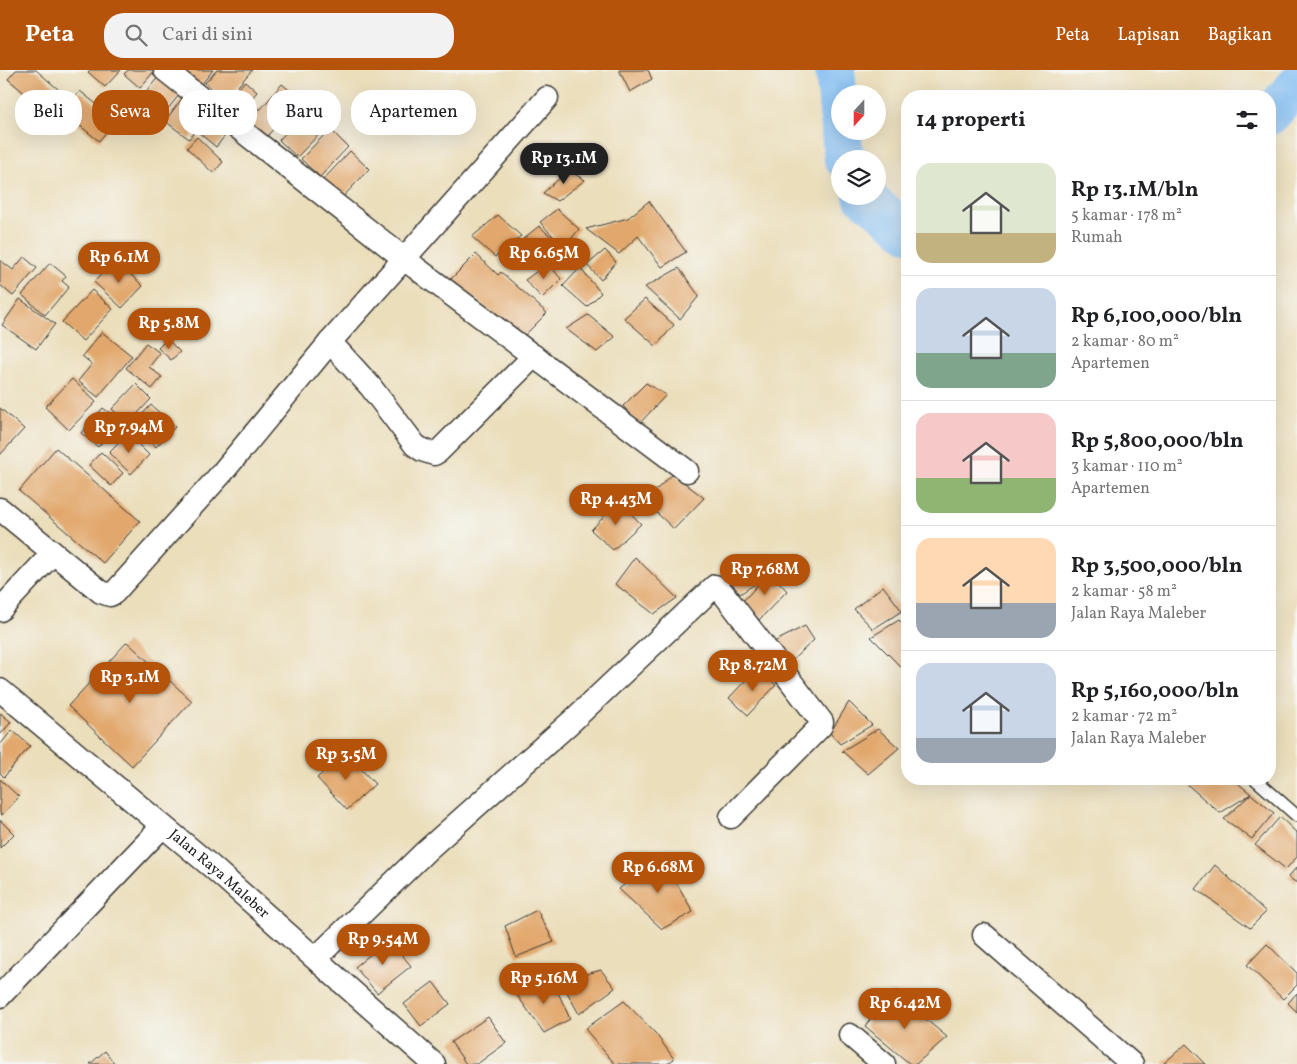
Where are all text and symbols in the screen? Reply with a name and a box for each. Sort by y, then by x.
search box [104,13,454,58]
text: Peta [25,18,74,52]
icon: search [122,21,150,49]
text: Cari di sini [162,22,253,48]
text: Peta [1056,23,1089,48]
text: Lapisan [1117,23,1180,48]
text: Bagikan [1208,23,1272,48]
north arrow [831,85,886,140]
map controls [831,85,886,205]
chip: Beli [15,90,82,135]
chip: Sewa [92,90,169,135]
chip: Filter [179,90,257,135]
chip: Baru [267,90,341,135]
chip: Apartemen [351,90,476,135]
text: 14 properti [916,106,1026,135]
icon: filters [1233,106,1261,134]
pin: Rp 13.1M [512,142,616,185]
text: Rp 13.1M [531,148,597,170]
button: layers [831,150,886,205]
text: Rp 13.1M/bln [1071,176,1199,205]
icon: home [956,183,1016,243]
text: 5 kamar · 178 m² [1071,205,1182,227]
text: Rumah [1071,227,1123,249]
pin: Rp 6.65M [492,238,596,280]
pin: Rp 6.1M [73,242,165,284]
text: Rp 6.65M [509,243,579,265]
text: Rp 6.1M [89,247,149,269]
text: Rp 6,100,000/bln [1071,302,1242,331]
pin: Rp 5.8M [123,308,215,350]
icon: home [956,308,1016,368]
text: Rp 5.8M [139,313,199,335]
text: 2 kamar · 80 m² [1071,331,1179,353]
text: Apartemen [1071,353,1150,375]
pin: Rp 7.94M [77,412,181,454]
text: Rp 7.94M [95,417,163,439]
text: Rp 5,800,000/bln [1071,427,1244,456]
icon: home [956,433,1016,493]
text: 3 kamar · 110 m² [1071,456,1183,478]
text: Apartemen [1071,478,1150,500]
pin: Rp 4.43M [564,484,668,526]
text: Rp 4.43M [580,489,652,511]
text: Rp 3,500,000/bln [1071,552,1243,581]
pin: Rp 7.68M [713,554,817,596]
icon: home [956,558,1016,618]
text: Rp 7.68M [731,559,799,581]
text: 2 kamar · 58 m² [1071,581,1177,603]
text: Jalan Raya Maleber [1071,603,1206,625]
pin: Rp 8.72M [701,650,805,692]
text: Rp 8.72M [719,655,787,677]
pin: Rp 3.1M [84,662,176,704]
text: Rp 3.1M [100,667,160,689]
text: Rp 5,160,000/bln [1071,677,1239,706]
icon: home [956,683,1016,743]
text: 2 kamar · 72 m² [1071,706,1177,728]
text: Jalan Raya Maleber [1071,728,1206,750]
pin: Rp 3.5M [300,738,392,781]
text: Rp 3.5M [316,744,376,766]
street label: Jalan Raya Maleber [164,825,274,924]
pin: Rp 6.68M [606,852,710,894]
text: Rp 6.68M [623,857,693,879]
pin: Rp 9.54M [331,924,435,966]
text: Rp 9.54M [348,929,418,951]
pin: Rp 5.16M [492,962,596,1005]
text: Rp 5.16M [510,968,578,990]
pin: Rp 6.42M [853,988,957,1030]
text: Rp 6.42M [869,993,941,1015]

